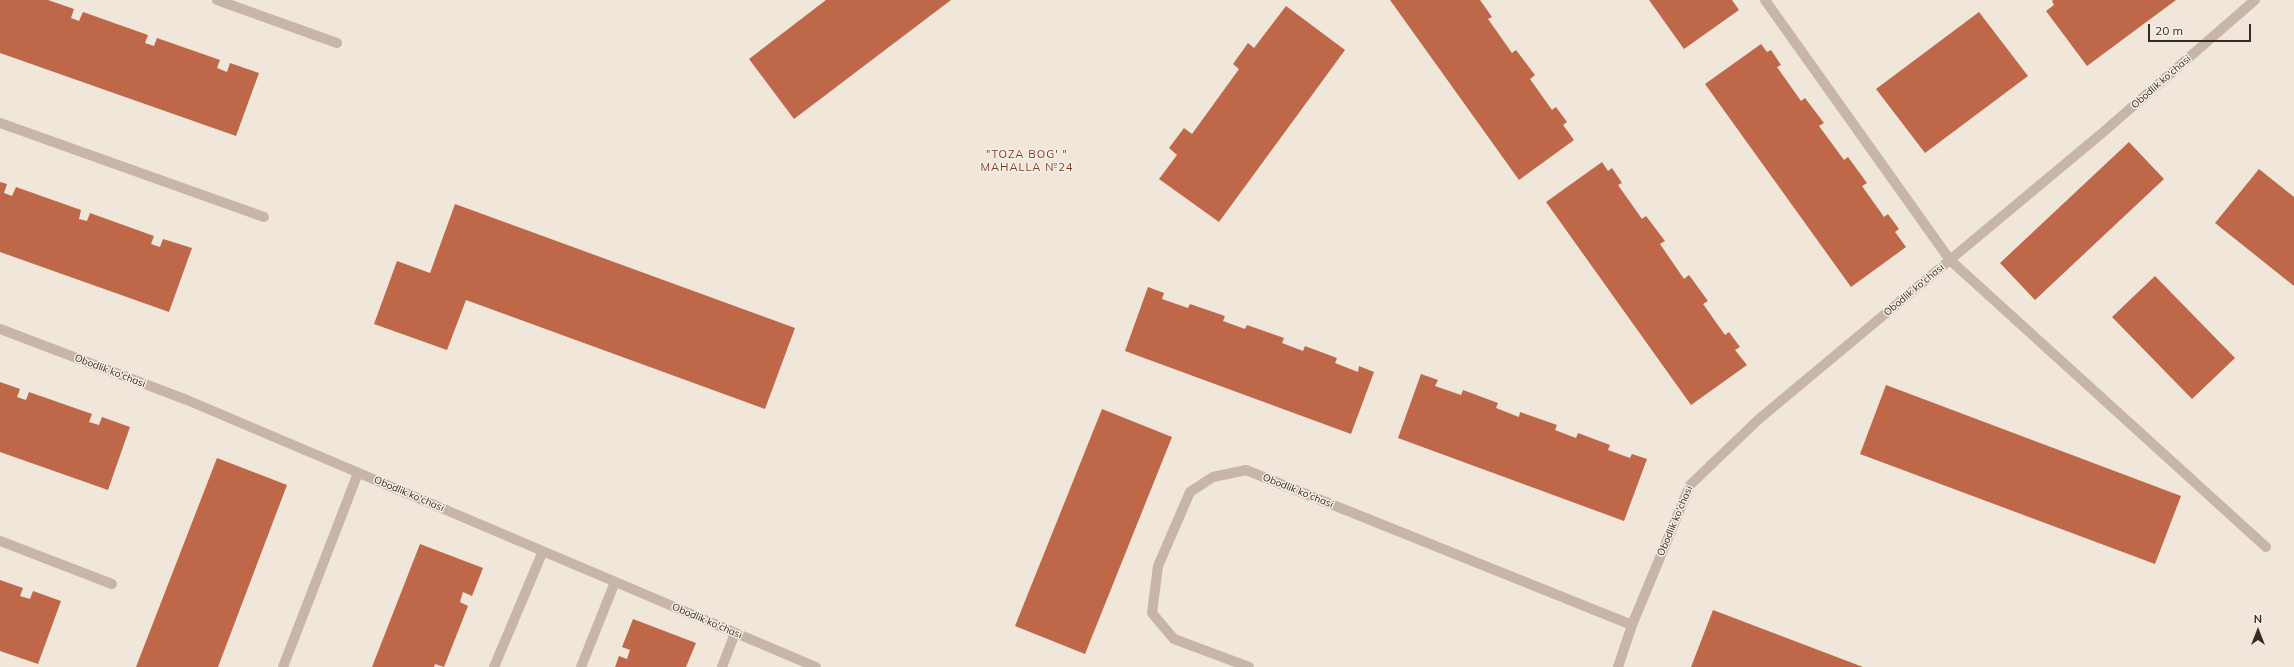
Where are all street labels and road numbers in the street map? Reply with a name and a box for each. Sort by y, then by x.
street label: Obodlik ko'chasi [2129,53,2193,111]
street label: Obodlik ko'chasi [1881,261,1947,319]
street label: Obodlik ko'chasi [73,352,147,390]
street label: Obodlik ko'chasi [1261,471,1335,511]
street label: Obodlik ko'chasi [372,474,446,514]
street label: Obodlik ko'chasi [1655,484,1695,558]
street label: Obodlik ko'chasi [670,601,744,641]

